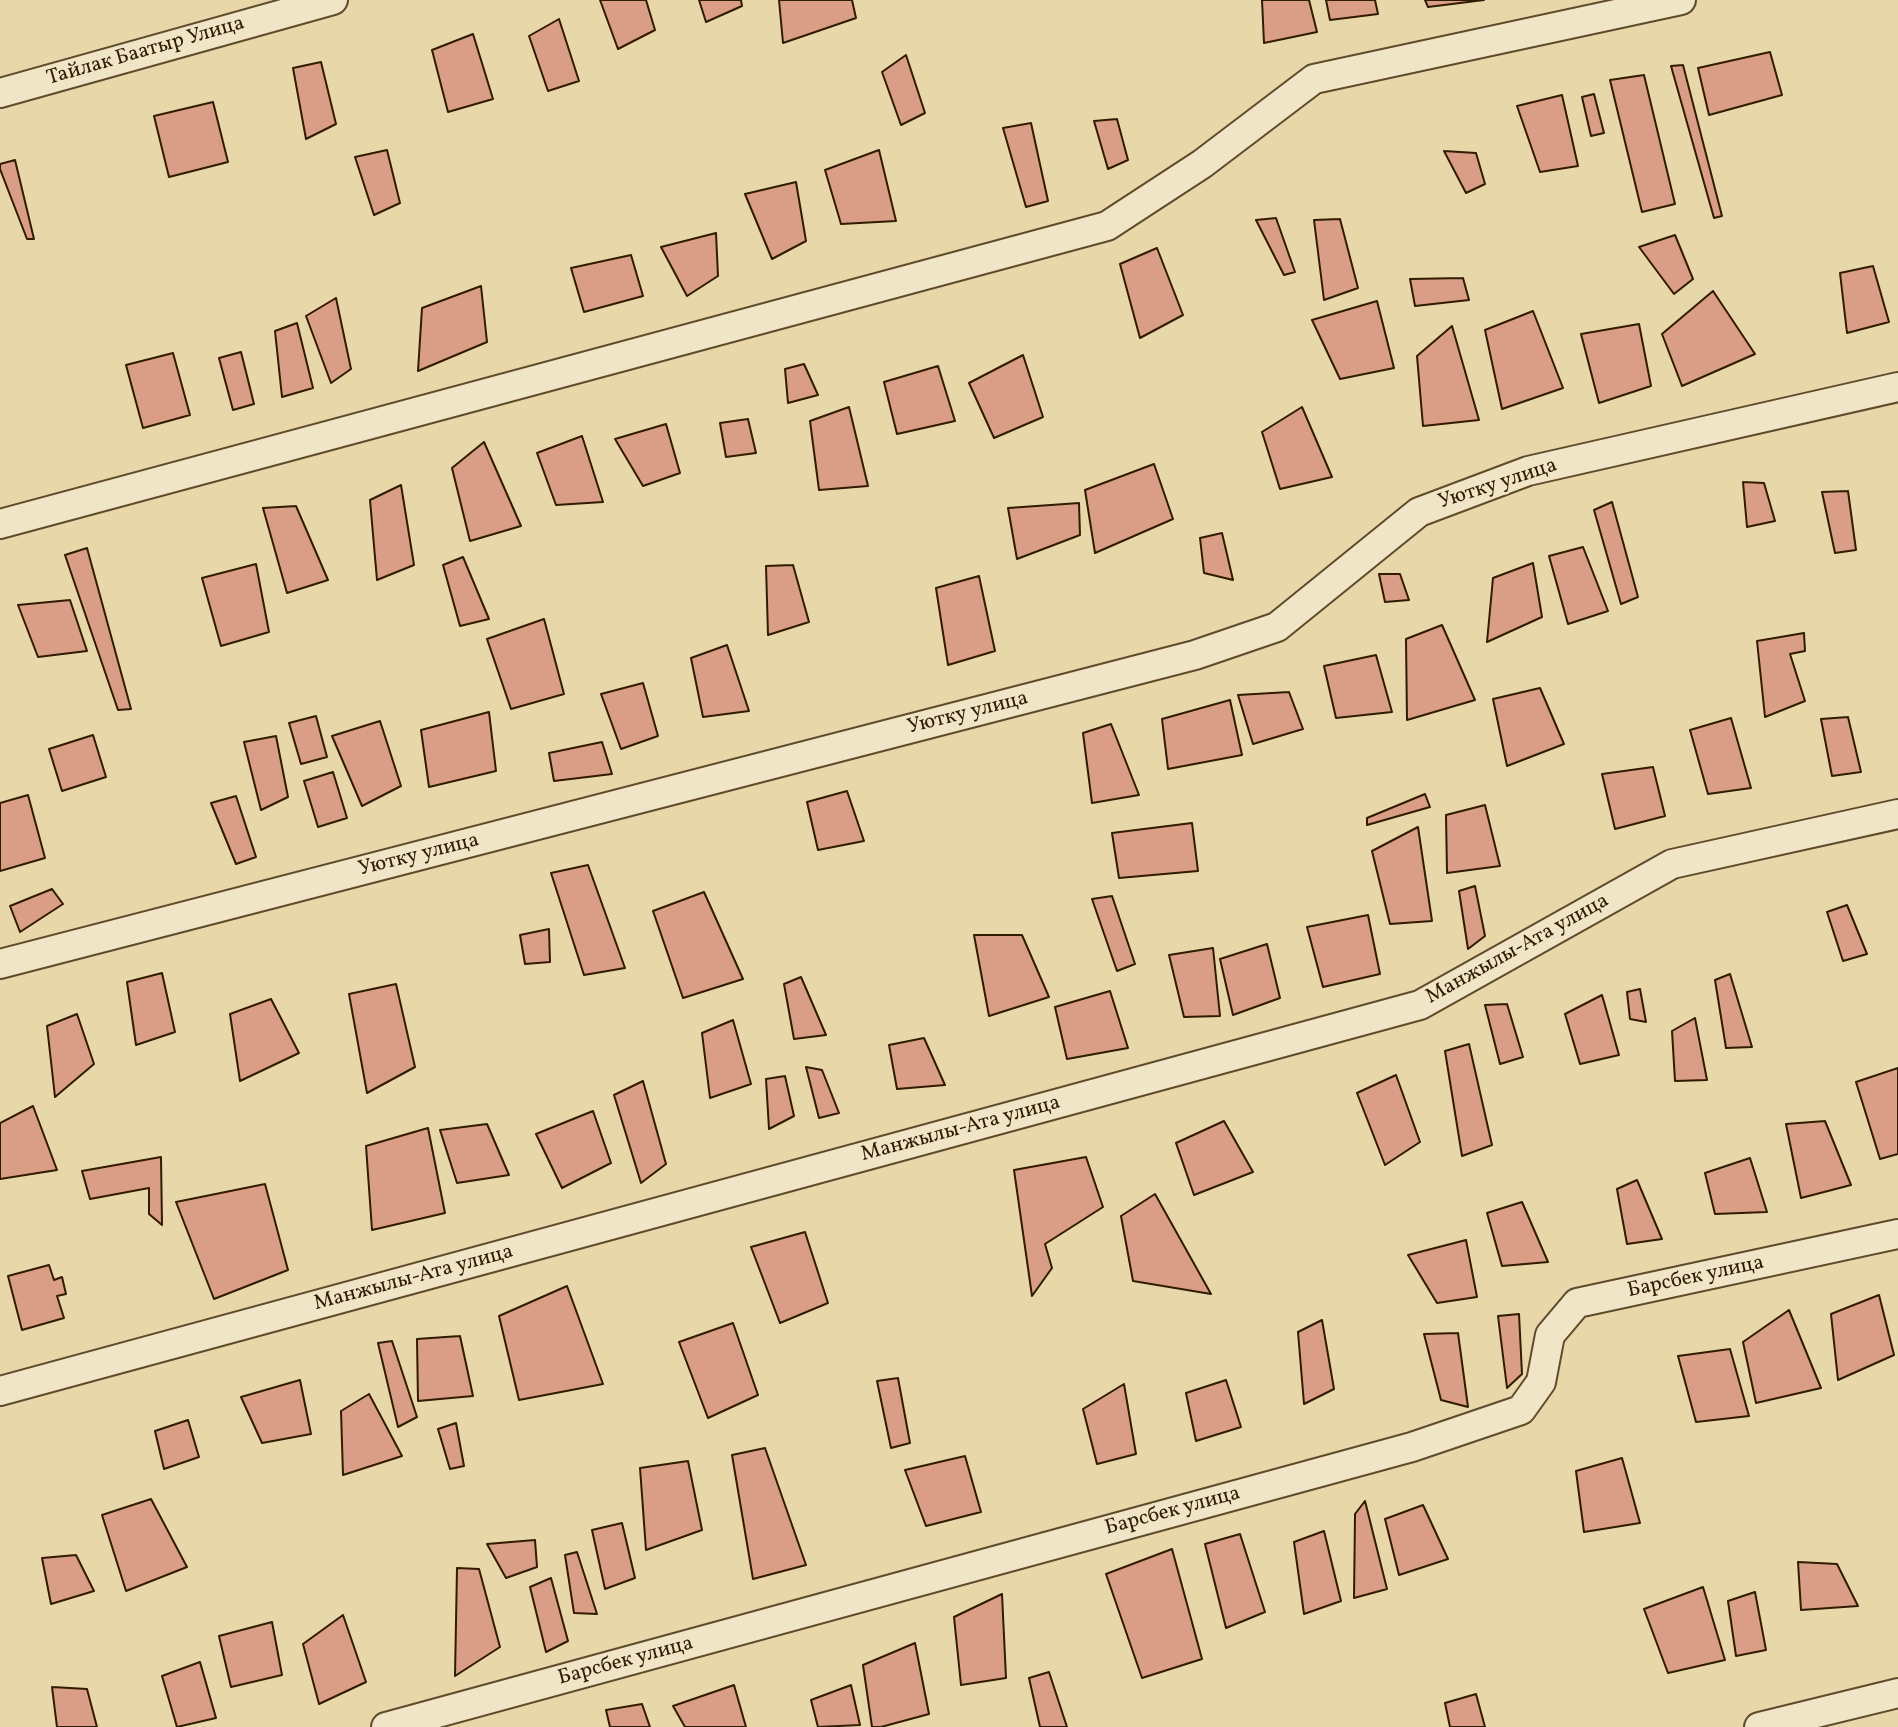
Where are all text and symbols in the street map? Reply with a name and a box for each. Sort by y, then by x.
street label: Тайлак Баатыр Улица [44,12,248,92]
street label: Уютку улица [1435,454,1561,516]
street label: Уютку улица [905,687,1031,741]
street label: Уютку улица [356,829,482,883]
street label: Манжылы-Ата улица [1422,889,1614,1011]
street label: Манжылы-Ата улица [859,1091,1063,1169]
street label: Манжылы-Ата улица [312,1240,516,1318]
street label: Барсбек улица [1625,1251,1767,1305]
street label: Барсбек улица [1103,1482,1243,1542]
street label: Барсбек улица [556,1632,696,1692]

